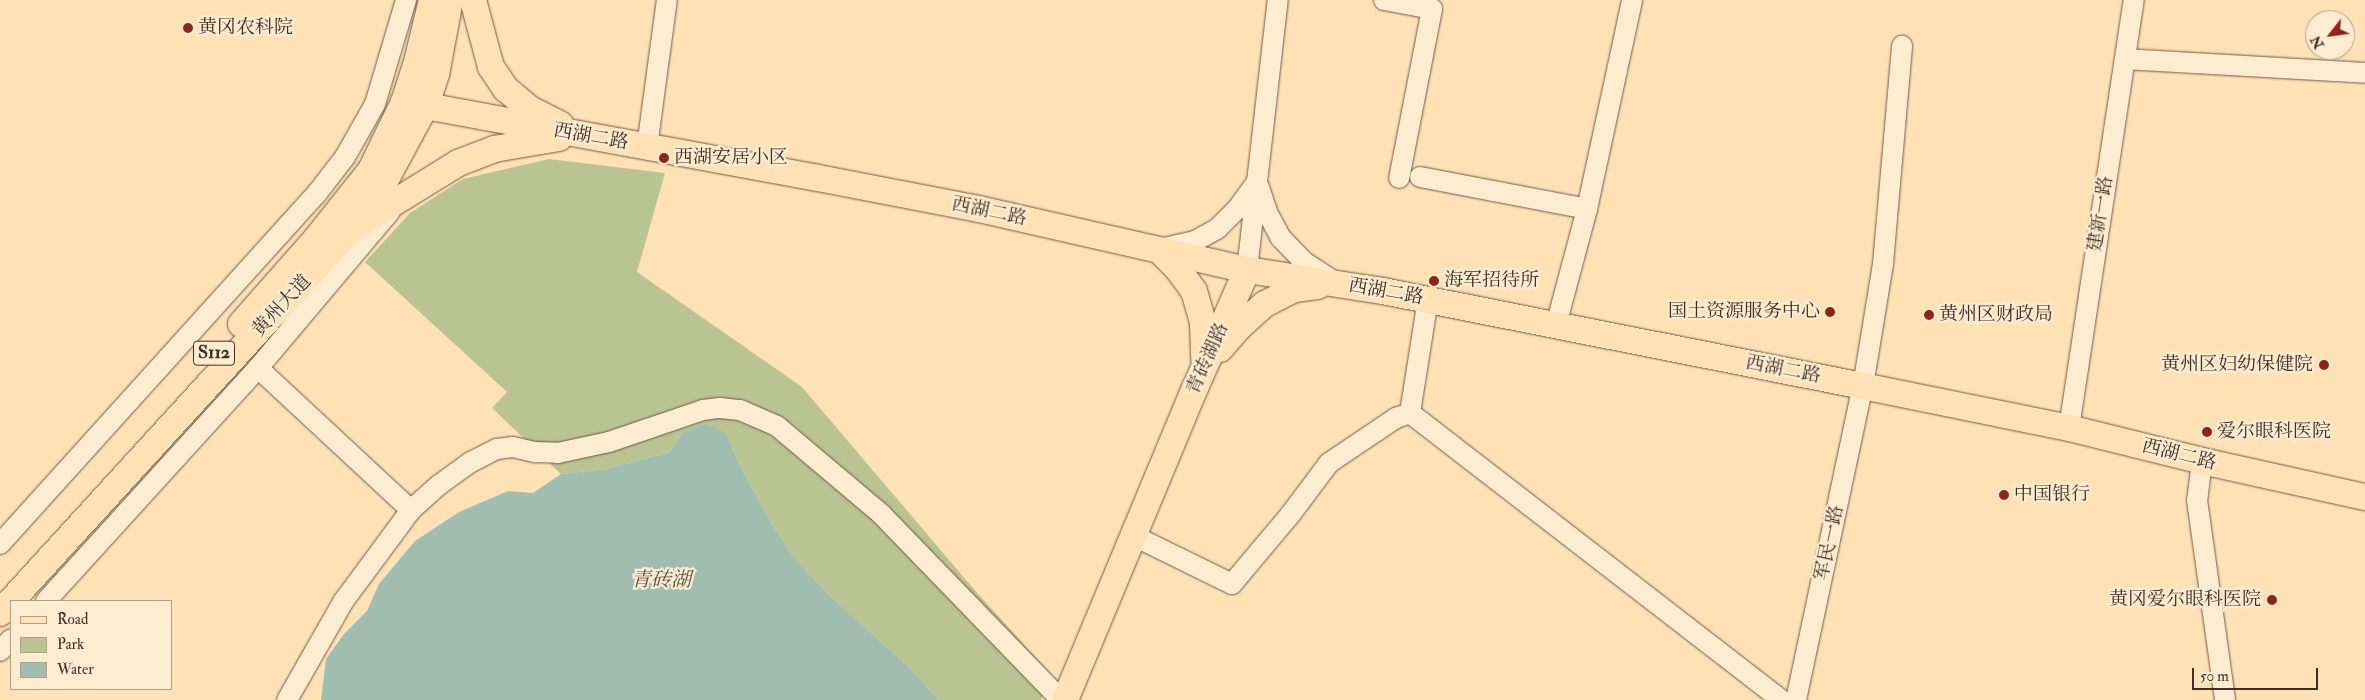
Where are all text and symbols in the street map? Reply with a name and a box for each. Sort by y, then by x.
north arrow [2305,10,2355,60]
place label: 黄冈农科院 [198,17,293,39]
marker: 黄冈农科院 [182,22,194,34]
text: N [2307,33,2328,52]
street label: 西湖二路 [552,119,630,155]
place label: 西湖安居小区 [674,147,788,169]
marker: 西湖安居小区 [658,152,670,164]
street label: 建新一路 [2084,175,2118,253]
street label: 西湖二路 [949,193,1029,231]
street label: 黄州大道 [248,270,316,342]
place label: 海军招待所 [1444,270,1539,292]
street label: 西湖二路 [1347,274,1425,310]
marker: 海军招待所 [1428,275,1440,287]
place label: 国土资源服务中心 [1668,301,1820,323]
place label: 黄州区财政局 [1939,304,2053,326]
marker: 国土资源服务中心 [1824,306,1836,318]
marker: 黄州区财政局 [1923,309,1935,321]
street label: 青砖湖路 [1182,320,1234,398]
road number: S112 [193,338,235,368]
street label: 西湖二路 [1744,352,1822,388]
place label: 黄州区妇幼保健院 [2161,354,2313,376]
marker: 黄州区妇幼保健院 [2317,358,2331,372]
place label: 爱尔眼科医院 [2217,421,2331,443]
marker: 爱尔眼科医院 [2201,426,2213,438]
street label: 西湖二路 [2139,435,2219,475]
place label: 中国银行 [2014,484,2090,506]
marker: 中国银行 [1998,489,2010,501]
street label: 军民一路 [1811,503,1849,583]
water label: 青砖湖 [631,567,691,591]
place label: 黄冈爱尔眼科医院 [2109,589,2261,611]
marker: 黄冈爱尔眼科医院 [2265,593,2279,607]
legend [10,600,172,690]
text: Road [57,610,88,629]
text: Park [57,635,84,654]
scale bar [2195,658,2321,690]
text: Water [57,660,94,679]
text: 50 m [2200,667,2229,686]

